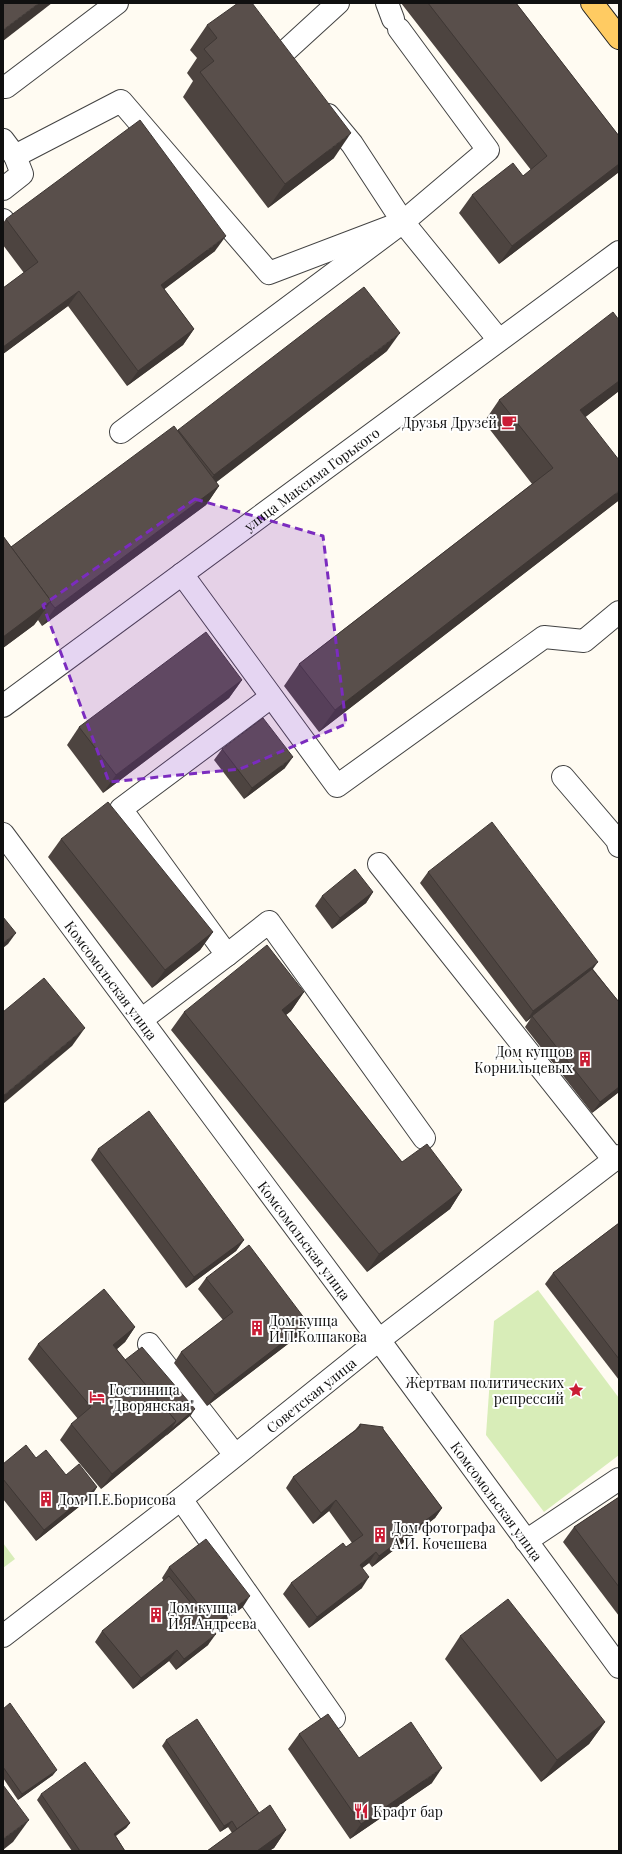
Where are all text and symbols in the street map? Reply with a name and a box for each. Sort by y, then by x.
place label: Друзья Друзей [402,413,497,432]
cafe icon: Друзья Друзей [500,413,518,431]
street label: улица Максима Горького [239,422,383,536]
street label: Комсомольская улица [61,917,162,1044]
place label: Дом купцов Корнильцевых [474,1042,574,1077]
building icon: Дом купцов Корнильцевых [576,1050,594,1068]
street label: Комсомольская улица [254,1177,355,1304]
place label: Дом купца И.П.Колпакова [269,1311,367,1346]
building icon: Дом купца И.П.Колпакова [248,1319,266,1337]
street label: Советская улица [262,1353,360,1437]
place label: Жертвам политических репрессий [405,1373,565,1408]
place label: Гостиница "Дворянская" [109,1380,194,1415]
place icon: Жертвам политических репрессий [567,1381,585,1399]
hotel icon: Гостиница "Дворянская" [88,1388,106,1406]
street label: Комсомольская улица [447,1437,547,1565]
building icon: Дом П.Е.Борисова [37,1490,55,1508]
place label: Дом П.Е.Борисова [58,1490,176,1509]
place label: Дом фотографа А.И. Кочешева [391,1518,496,1553]
building icon: Дом фотографа А.И. Кочешева [371,1526,389,1544]
place label: Дом купца И.Я.Андреева [168,1598,257,1633]
building icon: Дом купца И.Я.Андреева [147,1606,165,1624]
restaurant icon: Крафт бар [352,1802,370,1820]
place label: Крафт бар [373,1802,443,1821]

